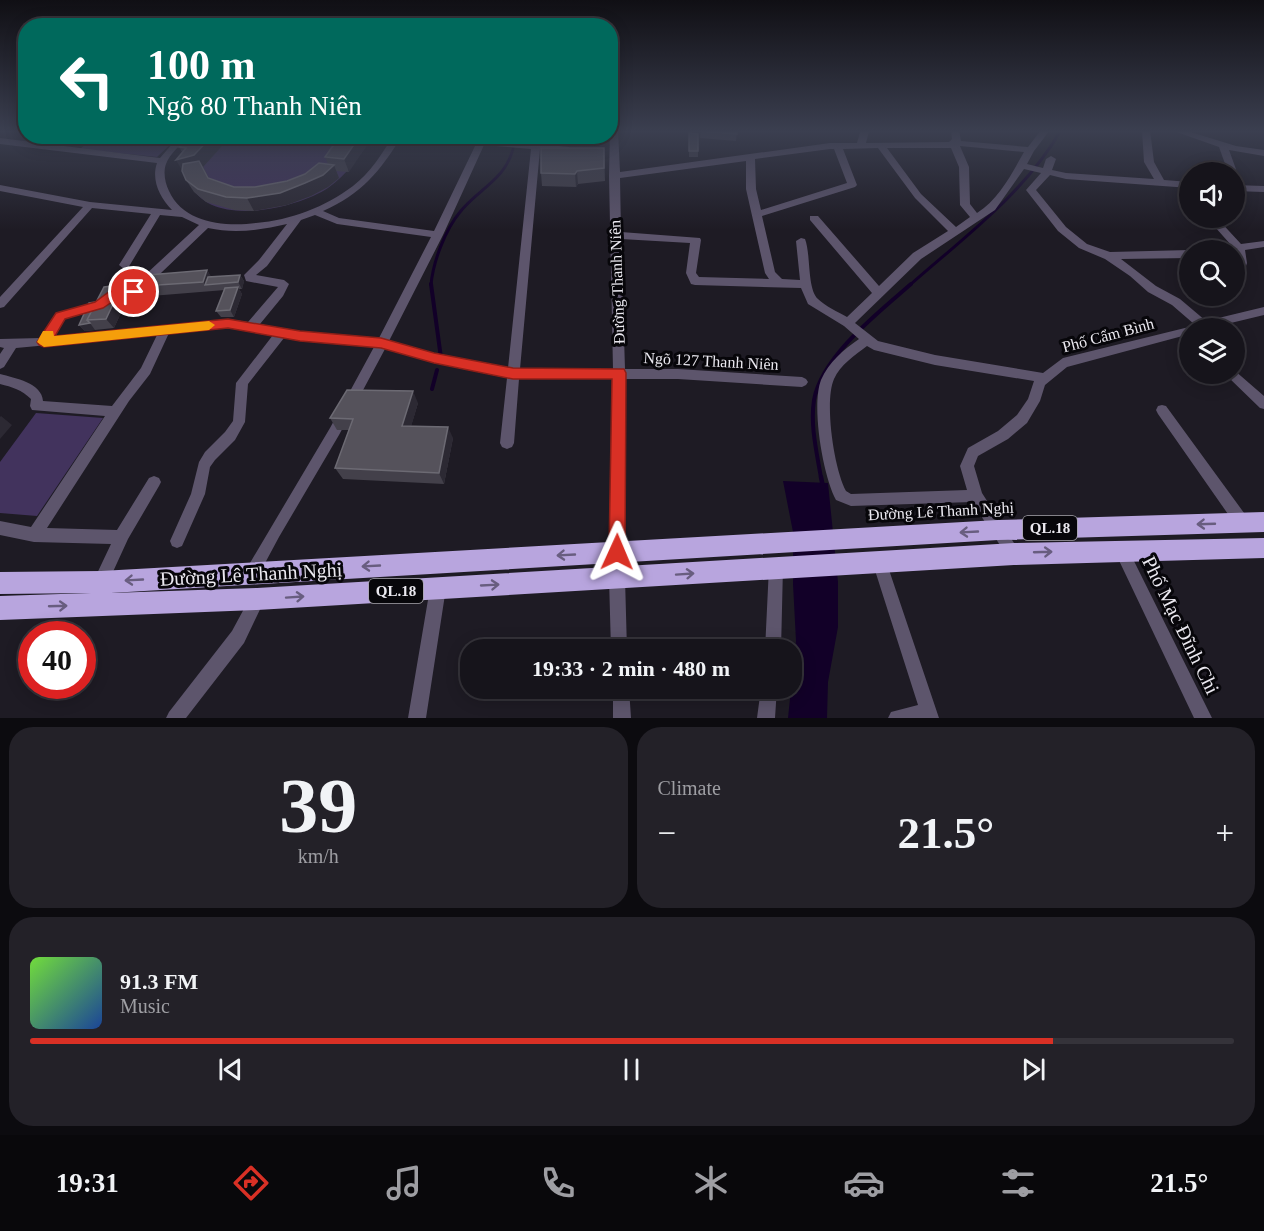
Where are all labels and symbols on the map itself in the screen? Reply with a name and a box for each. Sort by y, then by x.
street label: Đường Thanh Niên [606,220,629,344]
pin [108,266,159,317]
street label: Phố Cẩm Bình [1060,315,1156,355]
street label: Ngõ 127 Thanh Niên [643,349,779,374]
street label: Đường Lê Thanh Nghị [868,499,1015,524]
road number: QL.18 [1023,516,1077,540]
one-way arrow [1196,518,1216,529]
position arrow [585,520,649,584]
one-way arrow [959,526,979,537]
one-way arrow [1033,547,1053,558]
one-way arrow [556,549,576,560]
street label: Phố Mạc Đĩnh Chi [1138,553,1224,698]
street label: Đường Lê Thanh Nghị [159,558,343,591]
one-way arrow [361,561,381,572]
one-way arrow [674,568,694,579]
one-way arrow [125,575,145,586]
road number: QL.18 [369,579,423,603]
one-way arrow [479,580,499,591]
one-way arrow [285,591,305,602]
one-way arrow [48,600,68,612]
speed limit sign: 40 [18,621,96,699]

